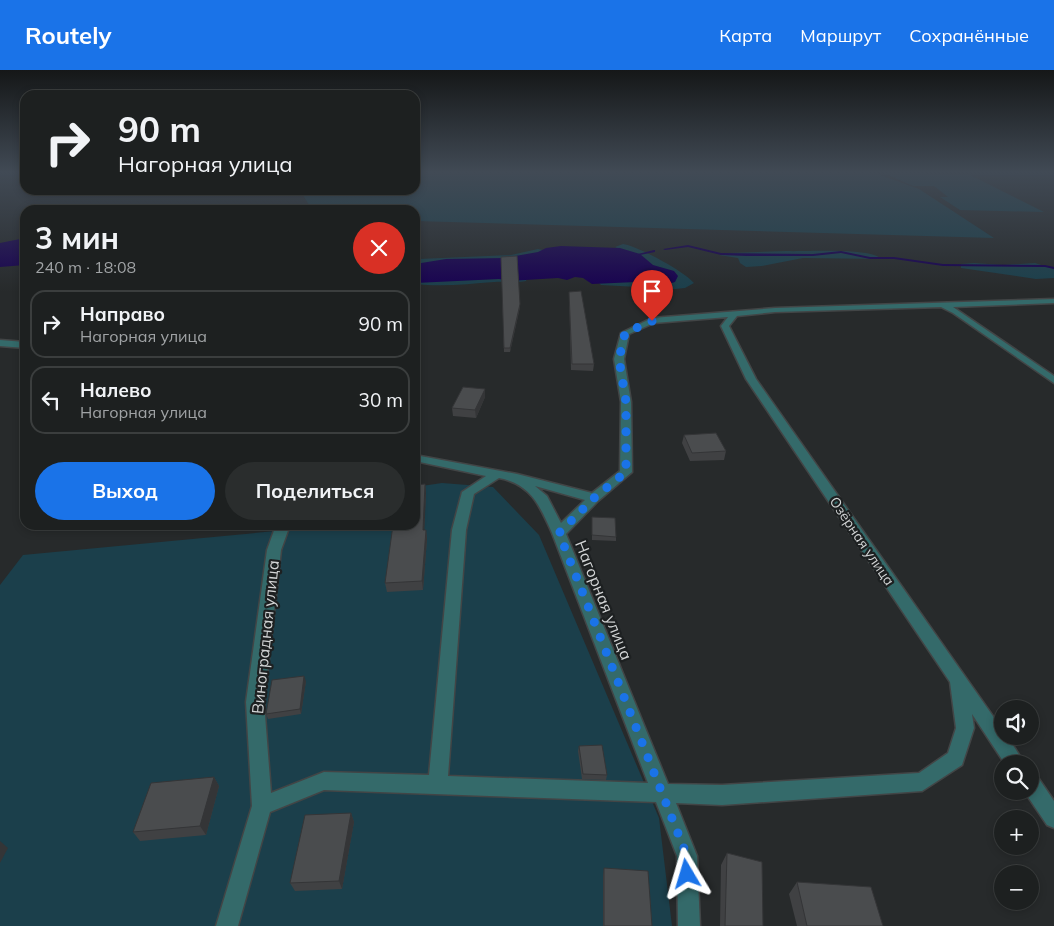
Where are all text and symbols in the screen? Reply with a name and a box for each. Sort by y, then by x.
text: Routely [25,20,111,50]
text: Карта [719,24,772,47]
text: Маршрут [800,24,881,47]
text: Сохранённые [909,24,1029,47]
text: 90 m [118,107,201,151]
icon: right [35,110,100,175]
text: Нагорная улица [118,150,293,178]
text: 3 мин [35,219,119,257]
button: close [353,222,405,274]
text: 240 m · 18:08 [35,257,136,277]
pin [631,270,673,321]
icon: arrive [638,277,666,305]
text: Направо [80,302,165,326]
icon: right [37,310,65,338]
text: 90 m [359,312,403,336]
text: Нагорная улица [80,326,207,346]
text: Налево [80,378,152,402]
icon: left [37,386,65,414]
text: 30 m [359,388,403,412]
text: Нагорная улица [80,402,207,422]
button: Выход [35,462,215,520]
button: Поделиться [225,462,405,520]
street label: Озёрная улица [826,493,898,589]
street label: Нагорная улица [571,537,637,663]
street label: Виноградная улица [247,559,283,715]
map controls [994,700,1039,910]
button: sound [994,700,1039,745]
button: search [994,755,1039,800]
button: + [994,810,1039,855]
position arrow [660,847,712,899]
button: − [994,865,1039,910]

